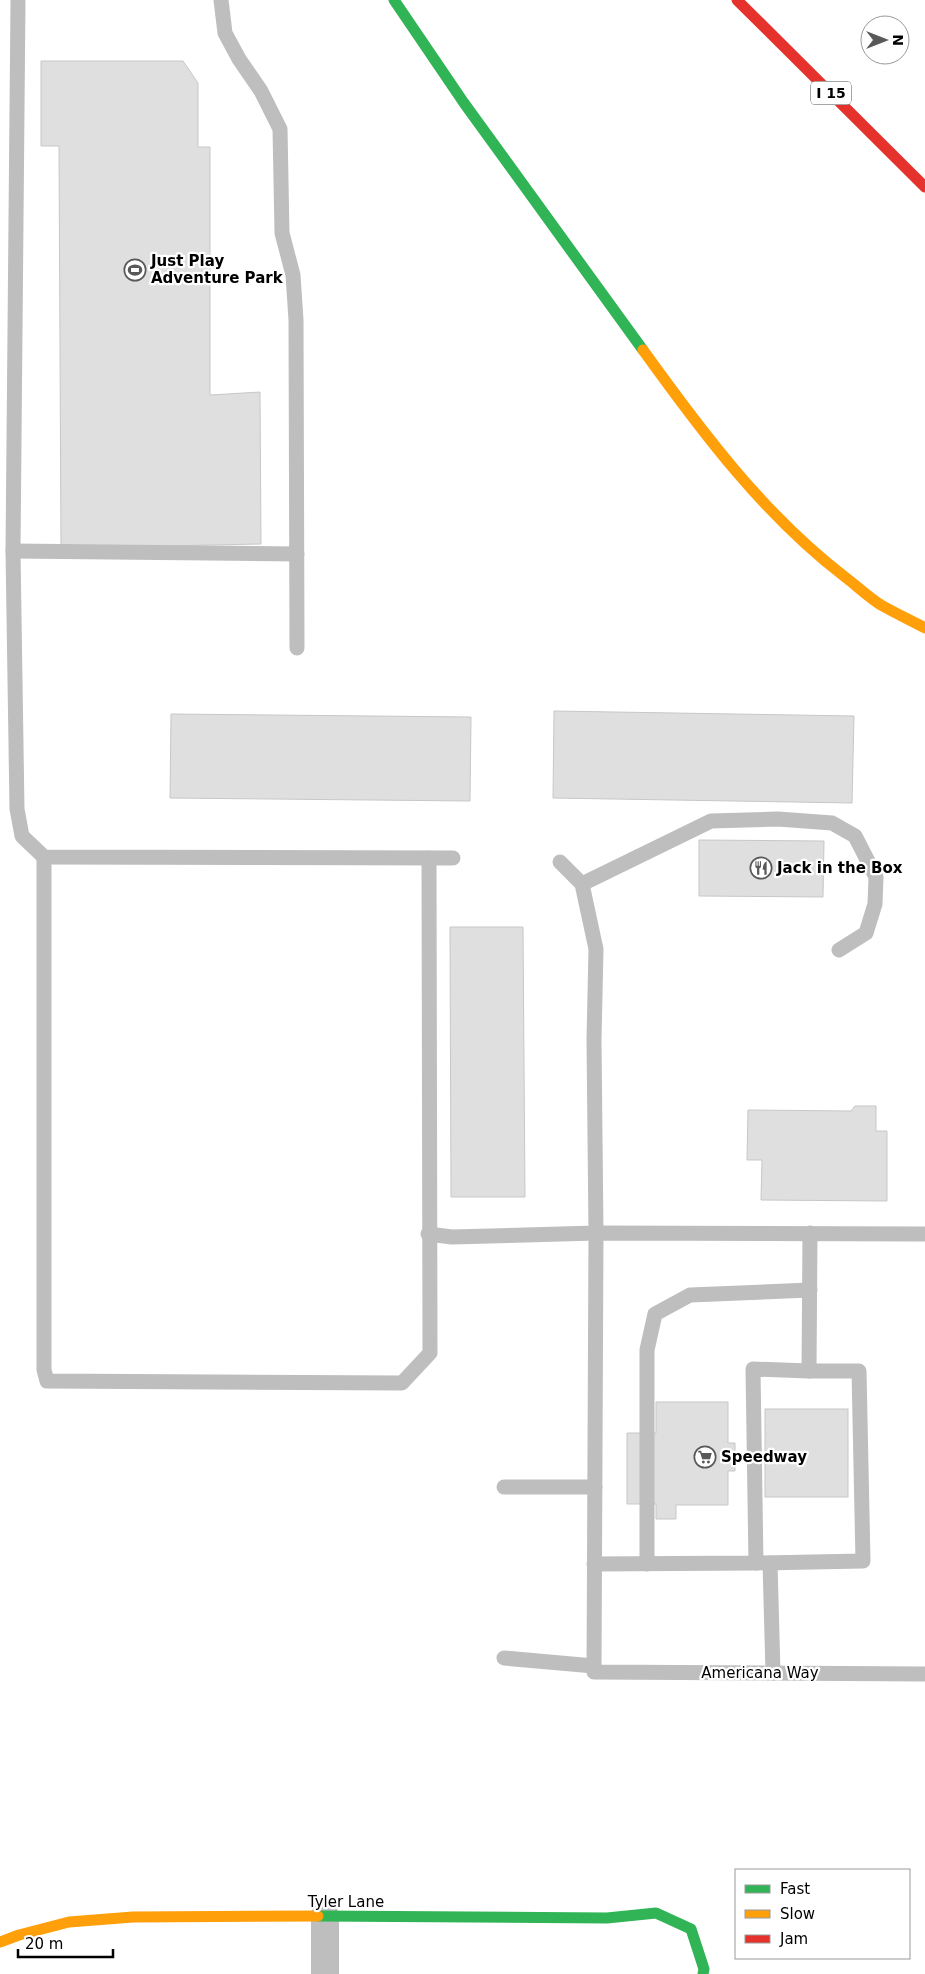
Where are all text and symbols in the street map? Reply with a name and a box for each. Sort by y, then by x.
north arrow [860,15,910,65]
text: N [890,34,906,46]
road number: I 15 [811,82,851,105]
place label: Just Play Adventure Park [150,252,284,287]
sports icon: Just Play Adventure Park [123,258,147,282]
restaurant icon: Jack in the Box [749,856,773,880]
place label: Jack in the Box [776,859,903,877]
supermarket icon: Speedway [693,1445,717,1469]
place label: Speedway [721,1448,807,1466]
street label: Americana Way [701,1664,819,1682]
legend [735,1869,910,1959]
text: Fast [780,1880,810,1898]
street label: Tyler Lane [307,1893,384,1911]
text: Slow [780,1905,815,1923]
scale bar [18,1926,112,1958]
text: Jam [779,1930,808,1948]
text: 20 m [25,1935,63,1953]

